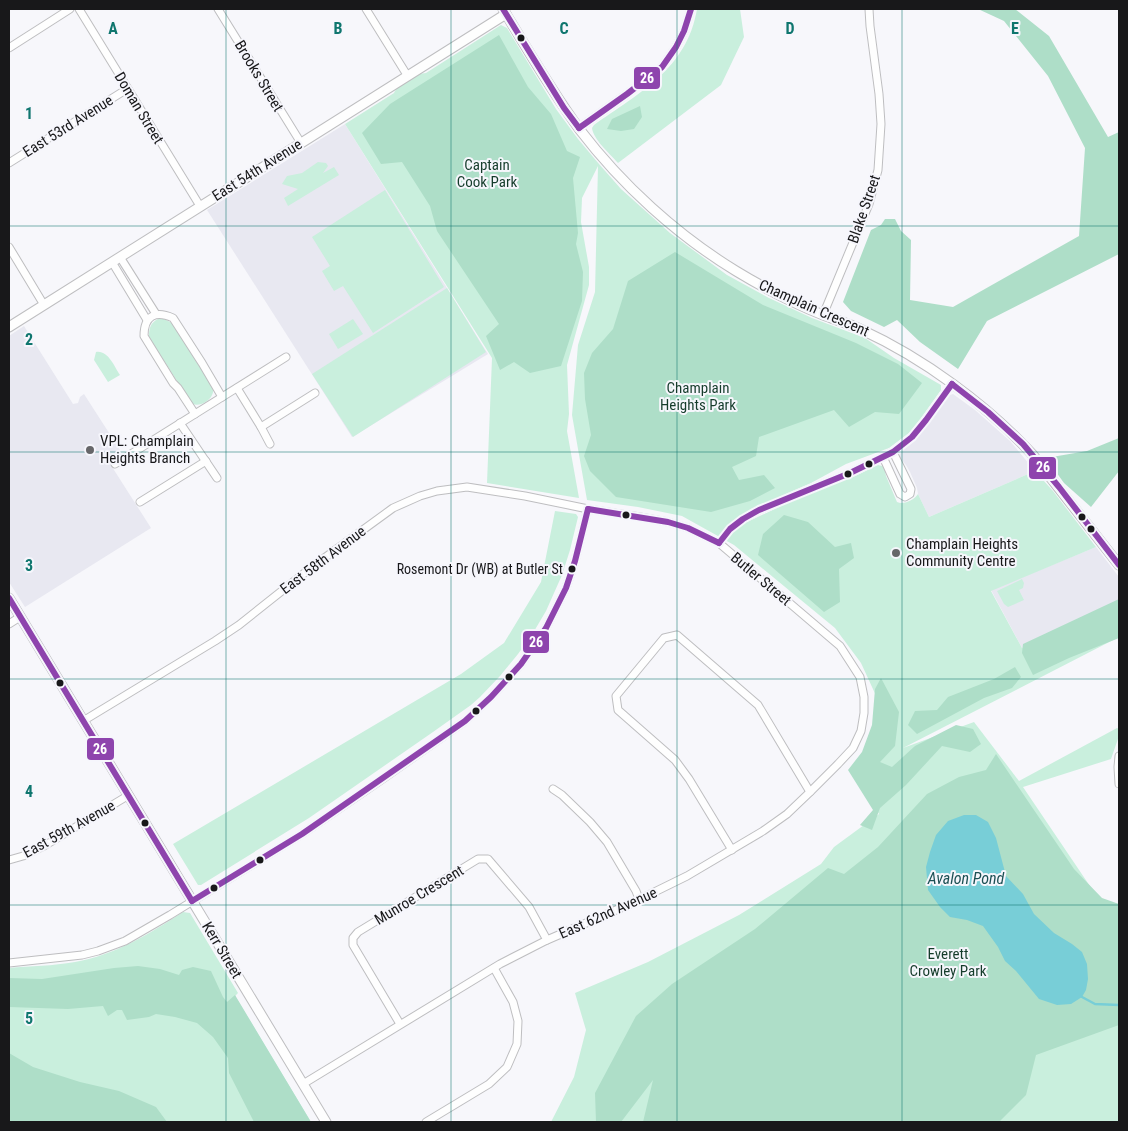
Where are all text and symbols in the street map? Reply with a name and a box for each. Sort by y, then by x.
text: A [108,19,118,38]
text: B [334,19,343,38]
text: C [559,19,569,38]
text: D [785,19,795,38]
text: E [1011,19,1019,38]
unlabelled marker [516,33,526,43]
street label: Brooks Street [231,37,287,115]
line badge: 26 [633,66,661,90]
street label: Doman Street [111,69,167,147]
text: 26 [640,70,654,86]
street label: East 53rd Avenue [20,91,116,161]
text: 1 [25,104,33,123]
street label: East 54th Avenue [209,135,305,205]
park label: Captain Cook Park [457,156,517,191]
street label: Blake Street [844,172,884,246]
street label: Champlain Crescent [756,276,872,340]
text: 2 [25,330,33,349]
park label: Champlain Heights Park [660,379,736,414]
place label: VPL: Champlain Heights Branch [100,432,194,467]
marker: VPL: Champlain Heights Branch [84,444,96,456]
line badge: 26 [1028,456,1057,480]
unlabelled marker [864,459,874,469]
text: 26 [1036,459,1050,475]
unlabelled marker [843,469,853,479]
unlabelled marker [621,510,631,520]
unlabelled marker [1077,512,1087,522]
street label: East 58th Avenue [277,522,369,598]
unlabelled marker [1086,524,1096,534]
place label: Champlain Heights Community Centre [906,535,1018,570]
marker: Champlain Heights Community Centre [890,547,902,559]
street label: Butler Street [727,548,795,610]
text: 3 [25,556,33,575]
place label: Rosemont Dr (WB) at Butler St [397,561,563,578]
marker: Rosemont Dr (WB) at Butler St [567,564,577,574]
line badge: 26 [522,630,550,654]
text: 26 [529,634,543,650]
unlabelled marker [504,672,514,682]
unlabelled marker [55,678,65,688]
unlabelled marker [471,706,481,716]
line badge: 26 [86,737,115,761]
text: 26 [93,741,107,757]
text: 4 [25,782,33,801]
street label: East 59th Avenue [20,796,118,862]
unlabelled marker [140,818,150,828]
unlabelled marker [255,855,265,865]
street label: Munroe Crescent [371,861,467,929]
water label: Avalon Pond [927,869,1005,888]
unlabelled marker [209,883,219,893]
street label: East 62nd Avenue [556,883,660,943]
street label: Kerr Street [198,918,246,982]
park label: Everett Crowley Park [909,945,987,980]
text: 5 [25,1009,33,1028]

